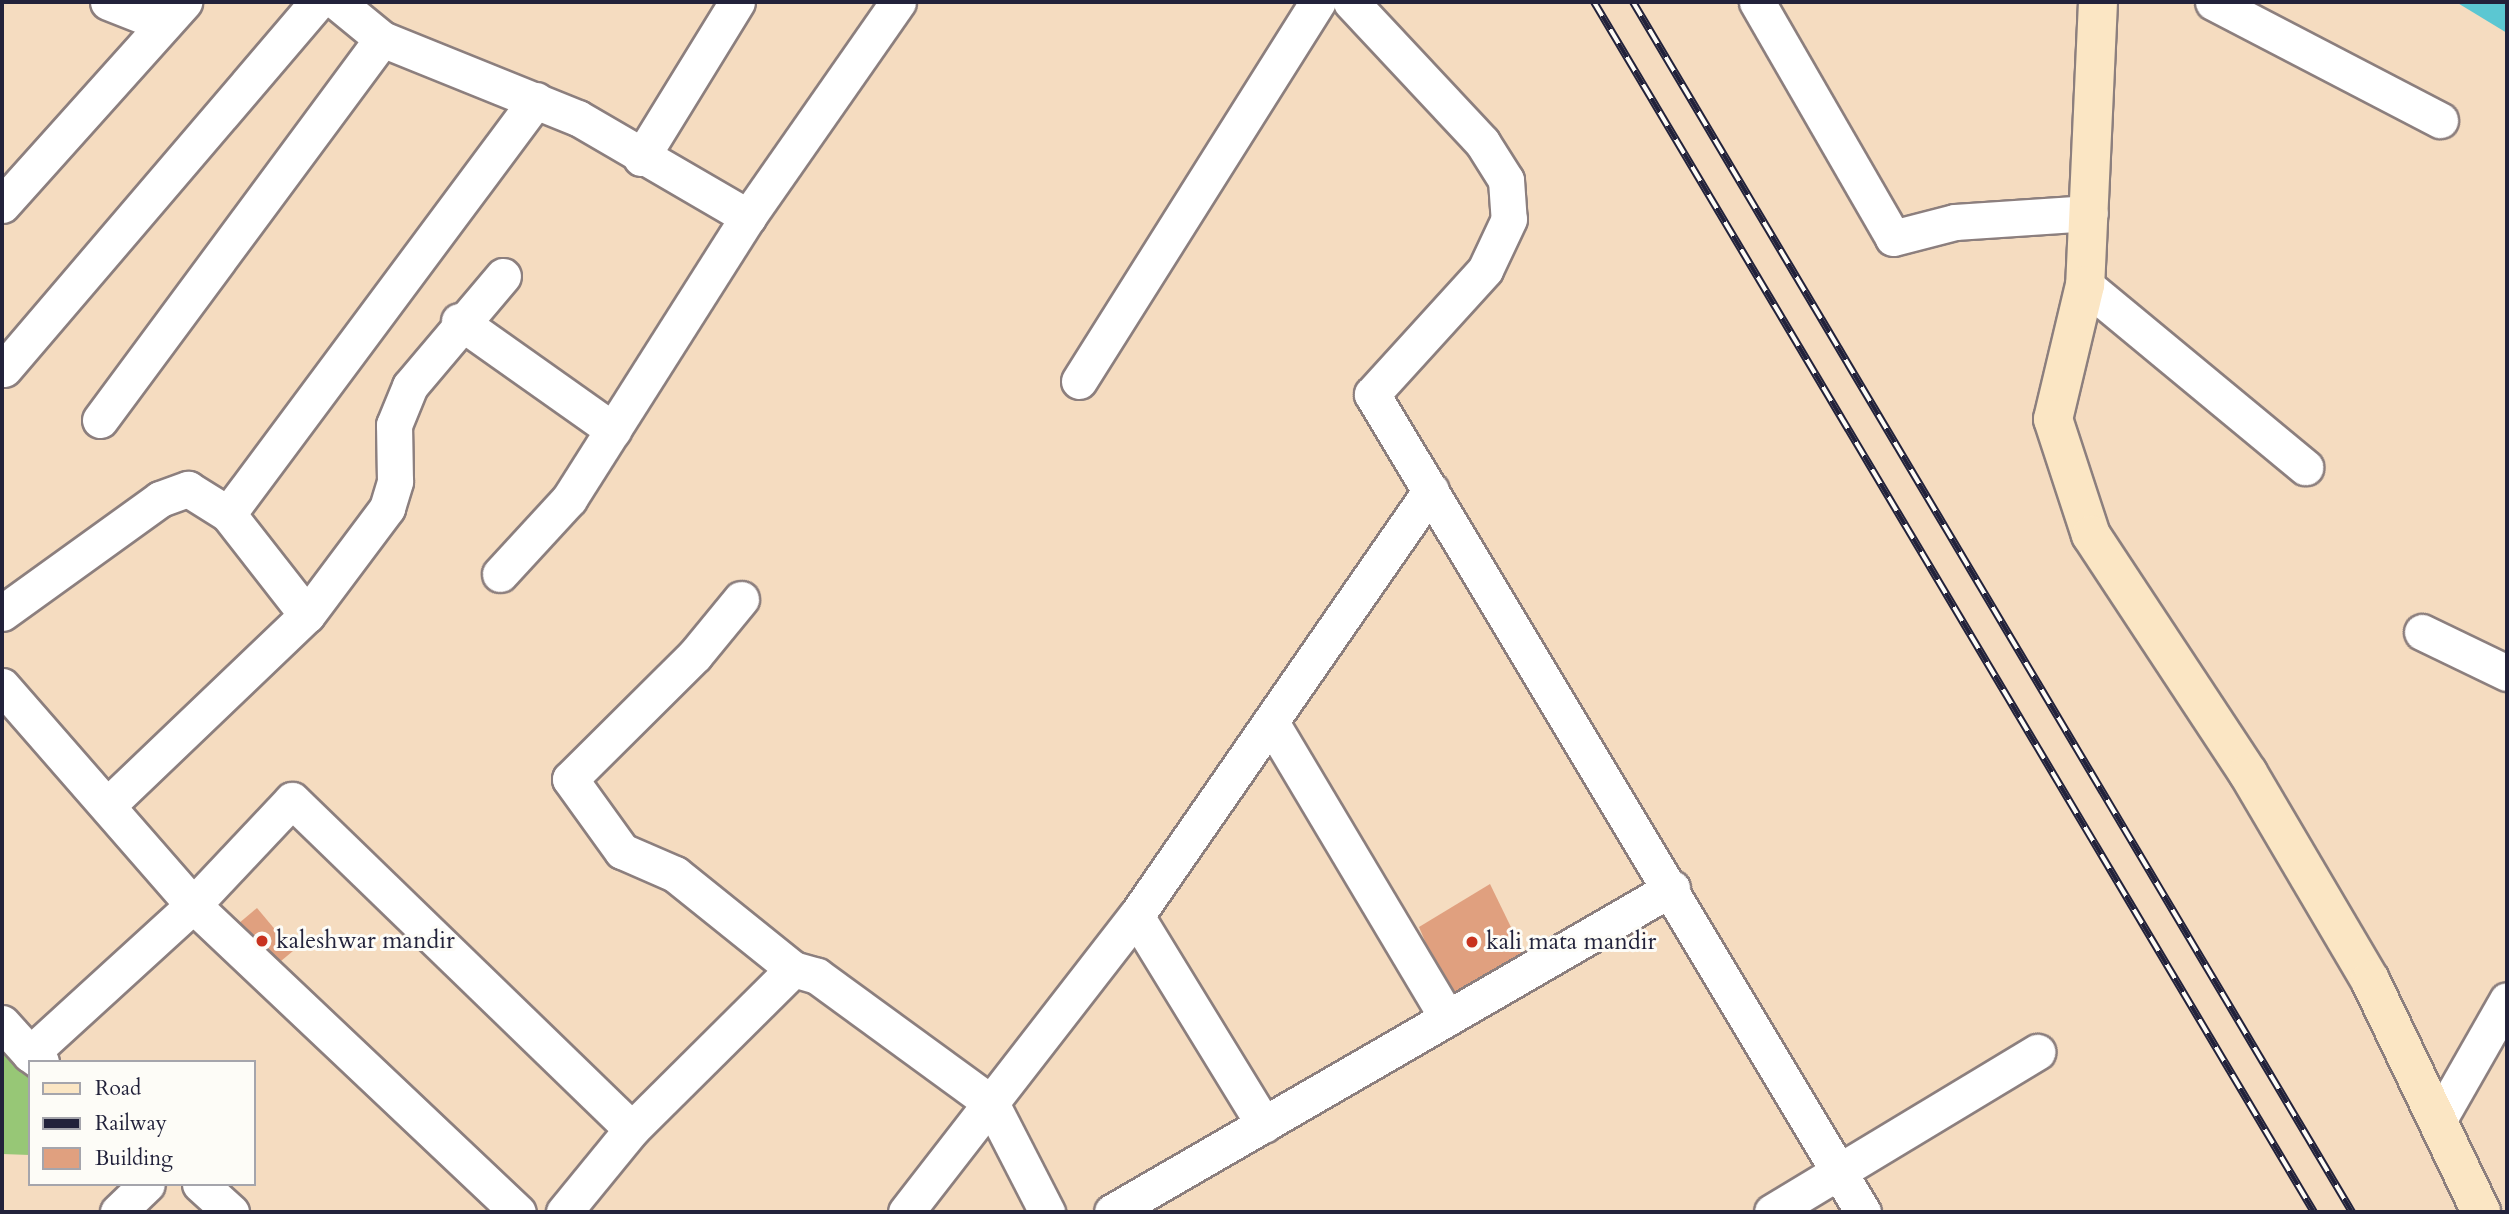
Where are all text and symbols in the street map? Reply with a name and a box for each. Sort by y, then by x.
place label: kaleshwar mandir [276,927,455,955]
place label: kali mata mandir [1486,928,1656,956]
marker: kaleshwar mandir [254,933,270,949]
marker: kali mata mandir [1464,934,1480,950]
legend [28,1060,256,1186]
text: Road [95,1074,141,1103]
text: Railway [95,1109,167,1138]
text: Building [95,1144,173,1173]

